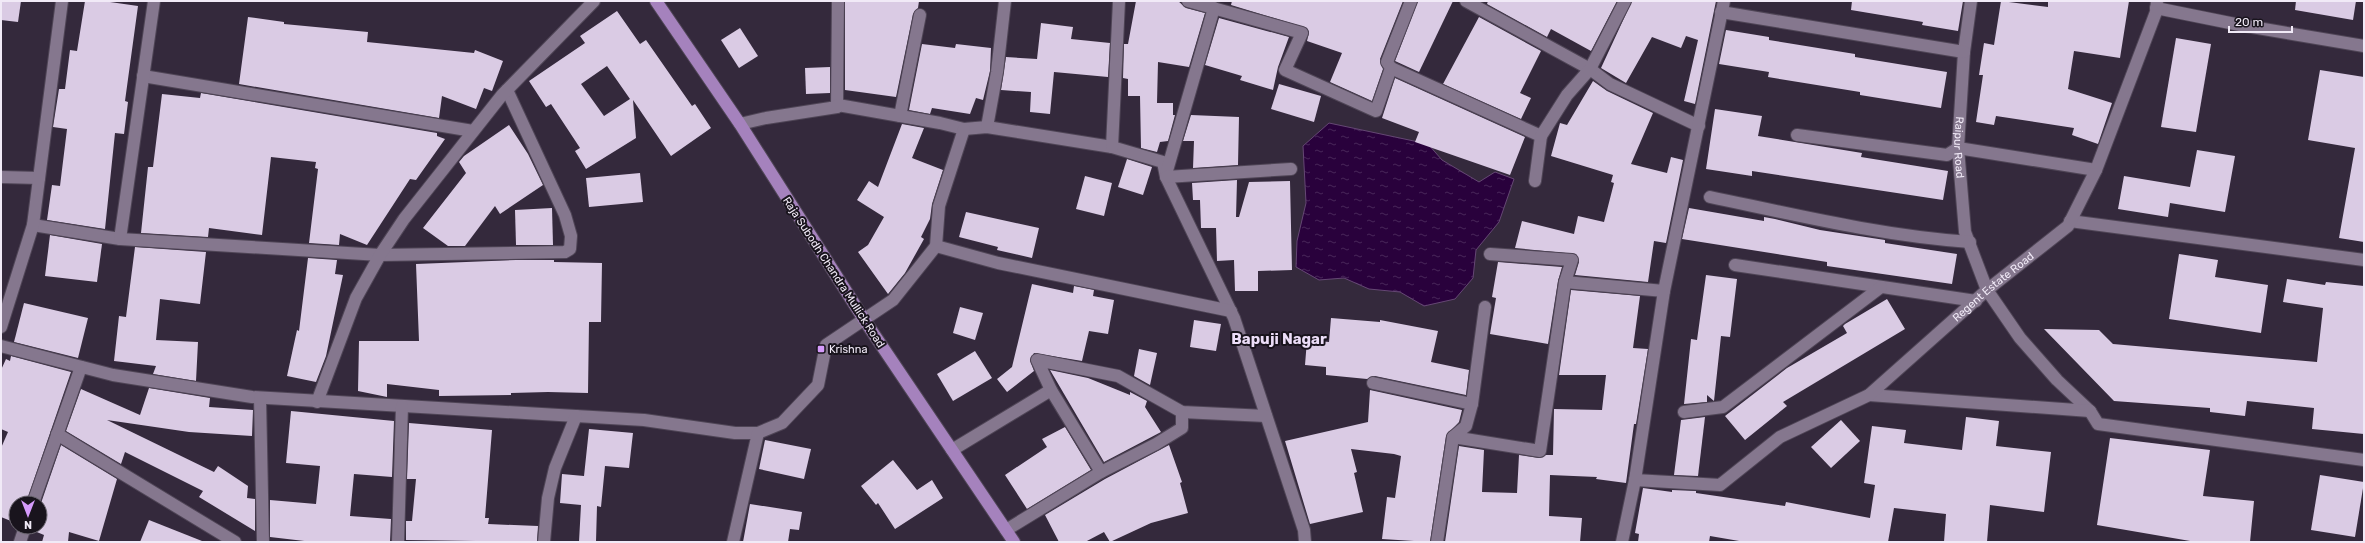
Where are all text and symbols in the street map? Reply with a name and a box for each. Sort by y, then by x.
scale bar [2229,8,2292,34]
text: 20 m [2235,15,2263,29]
street label: Raipur Road [1951,116,1966,179]
street label: Raja Subodh Chandra Mullick Road [780,194,887,350]
street label: Regent Estate Road [1950,250,2036,325]
district label: Bapuji Nagar [1231,330,1327,348]
place label: Krishna [829,343,868,356]
marker: Krishna [816,344,826,354]
north arrow [8,495,48,535]
text: N [24,518,32,531]

